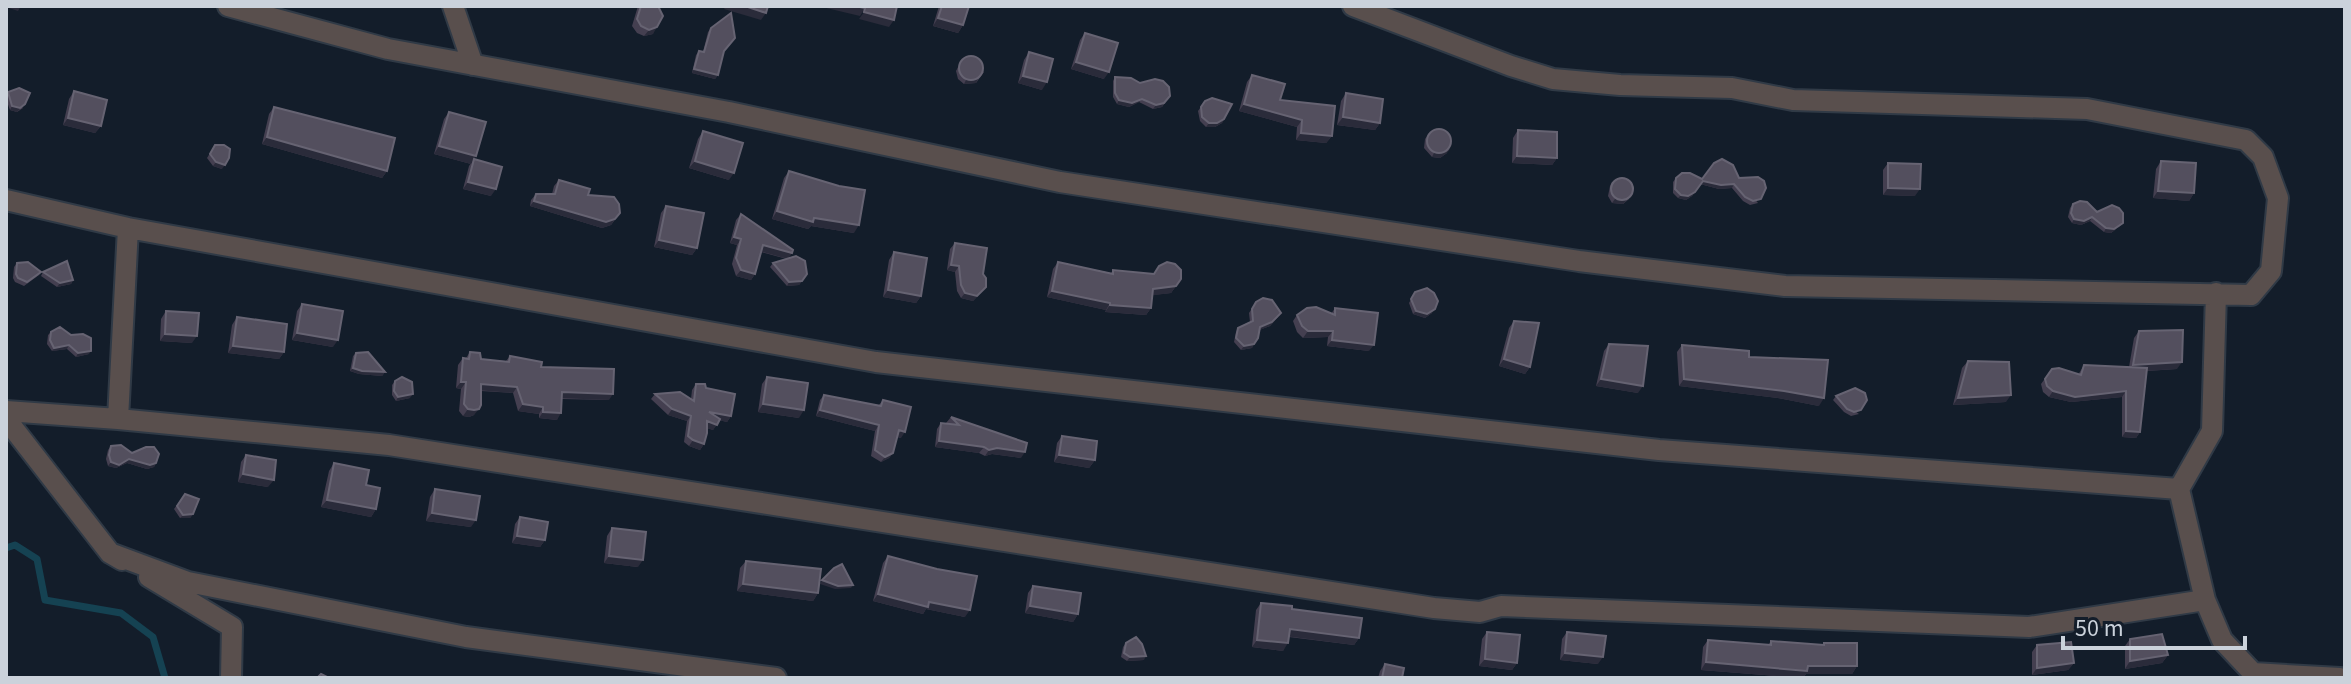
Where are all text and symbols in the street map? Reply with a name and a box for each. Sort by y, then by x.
scale bar [2063,600,2245,650]
text: 50 m [2075,611,2124,646]

